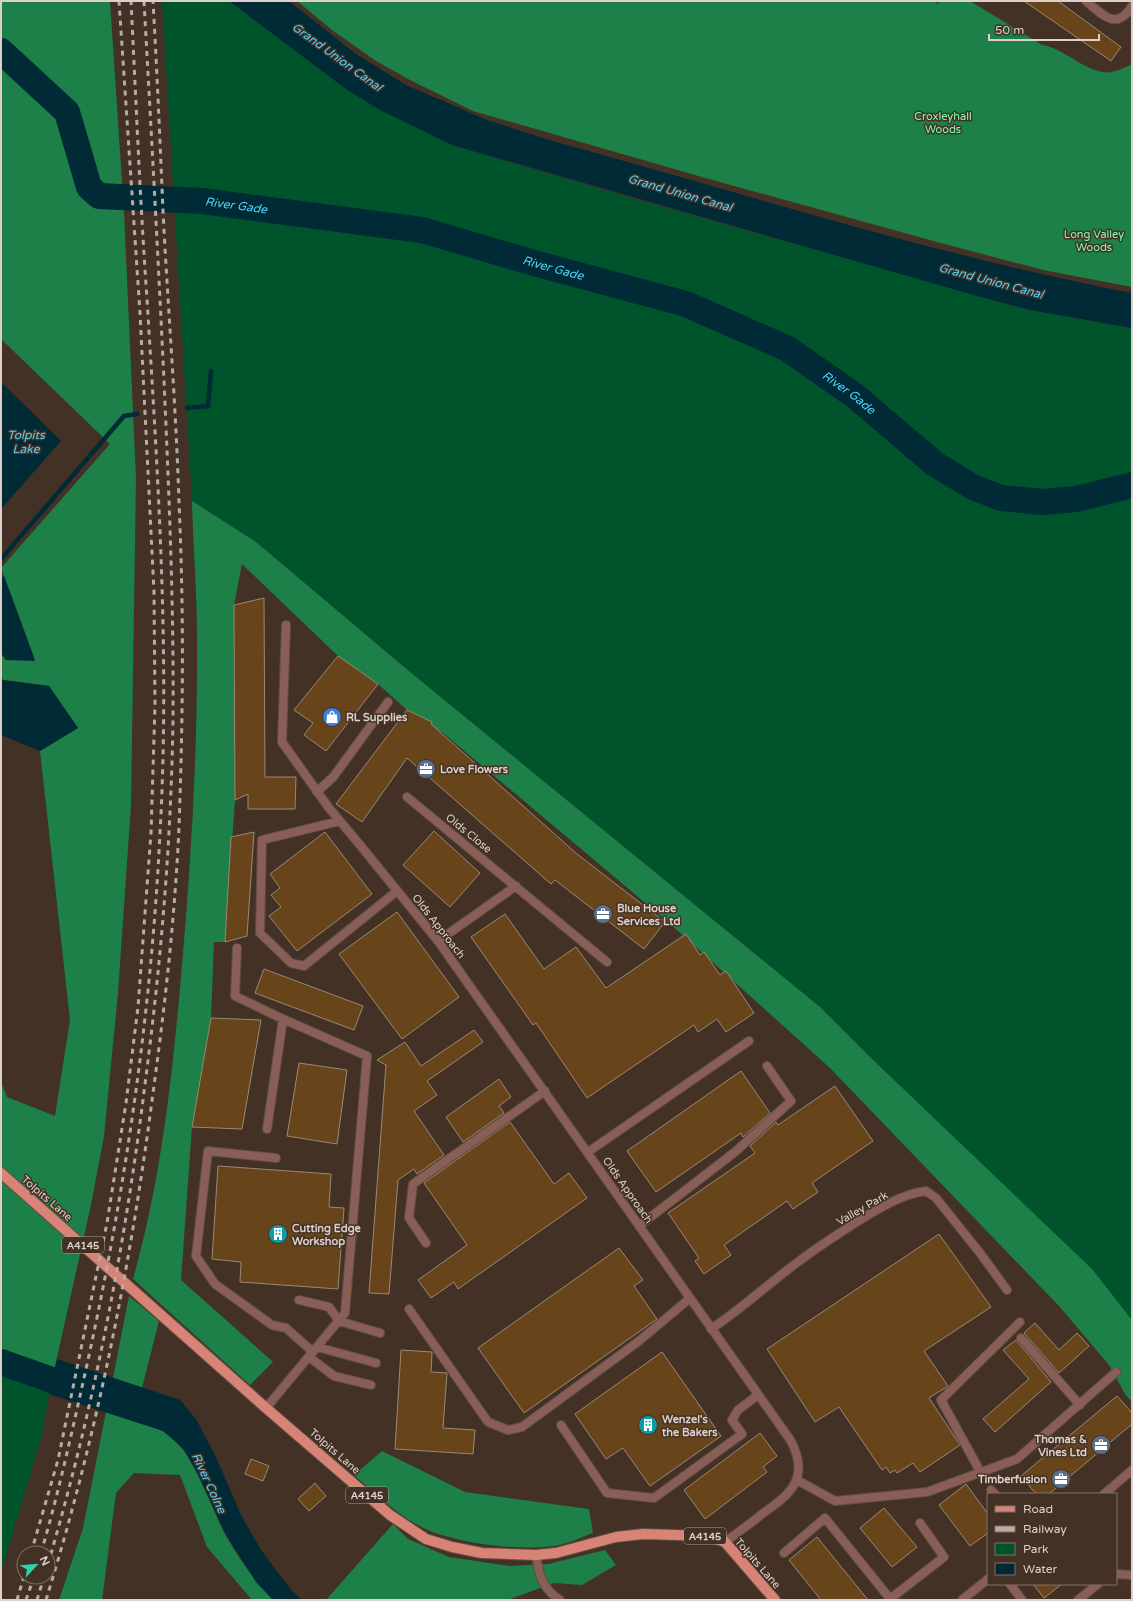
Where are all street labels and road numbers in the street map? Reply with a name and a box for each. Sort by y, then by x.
street label: Olds Close [443,811,494,856]
street label: Olds Approach [409,892,468,961]
street label: Olds Approach [600,1155,655,1226]
street label: Tolpits Lane [19,1173,75,1224]
street label: Valley Park [834,1189,890,1228]
road number: A4145 [62,1237,104,1253]
street label: Tolpits Lane [307,1426,363,1477]
road number: A4145 [346,1487,388,1503]
road number: A4145 [684,1528,726,1544]
street label: Tolpits Lane [732,1535,783,1591]

